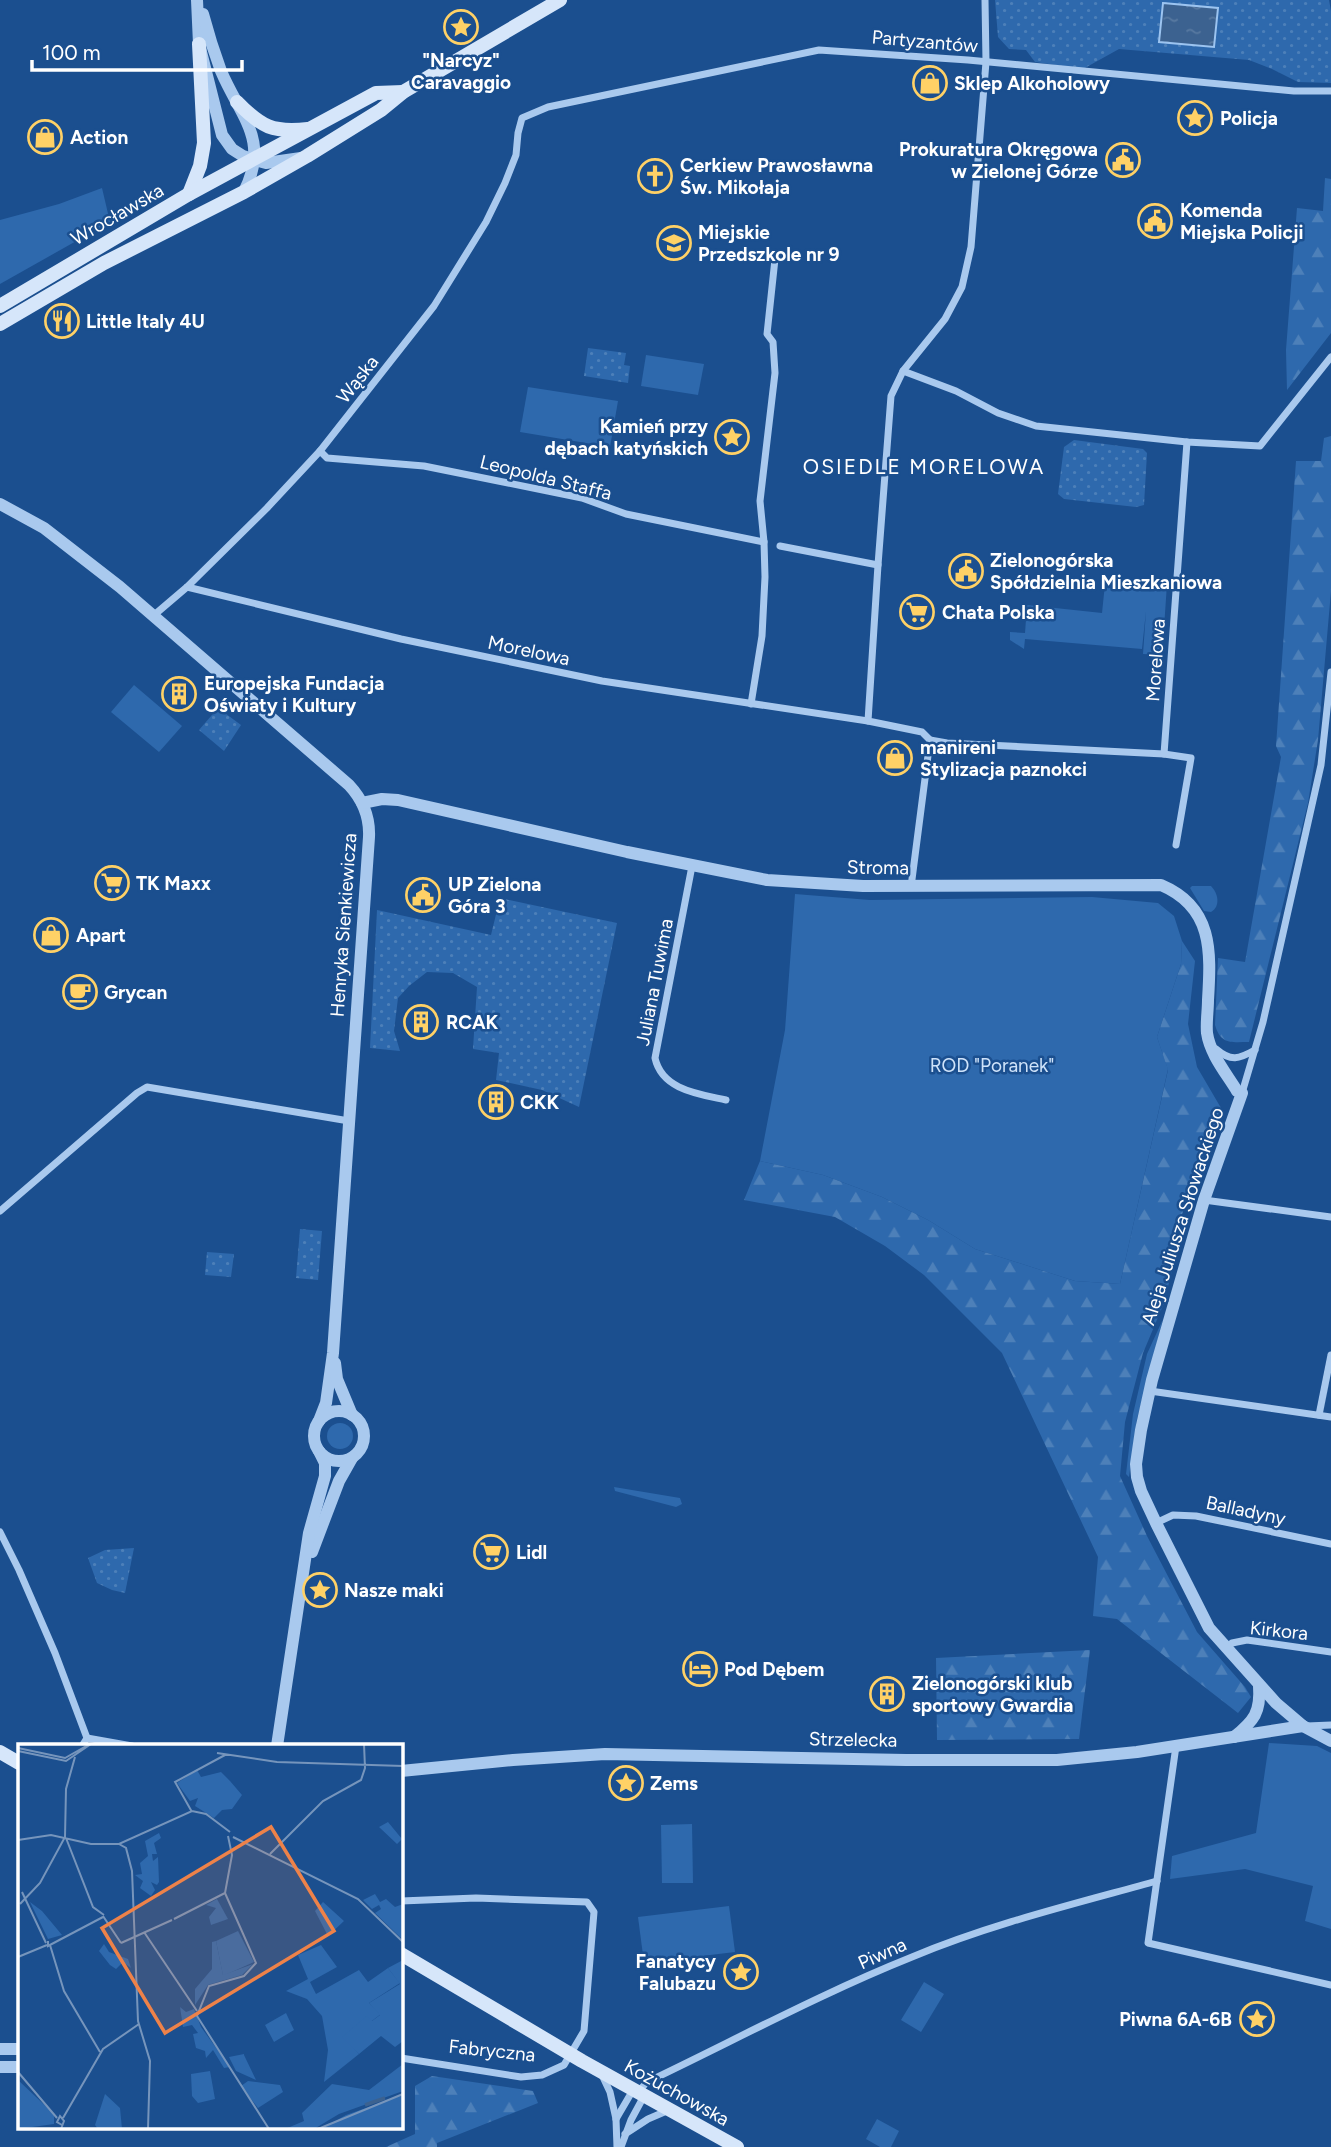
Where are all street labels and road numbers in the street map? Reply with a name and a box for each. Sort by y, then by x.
street label: Partyzantów [871,25,979,58]
street label: Wrocławska [67,179,168,250]
street label: Wąska [331,351,383,408]
street label: Leopolda Staffa [477,450,614,505]
street label: Morelowa [1141,618,1170,702]
street label: Morelowa [486,631,572,670]
street label: Henryka Sienkiewicza [326,832,361,1018]
street label: Stroma [847,855,909,880]
street label: Juliana Tuwima [631,917,678,1048]
street label: Aleja Juliusza Słowackiego [1136,1104,1229,1328]
street label: Balladyny [1204,1491,1288,1530]
street label: Kirkora [1249,1616,1309,1645]
street label: Strzelecka [809,1727,897,1752]
street label: Piwna [854,1933,910,1974]
street label: Fabryczna [447,2035,536,2066]
street label: Kożuchowska [620,2054,733,2131]

